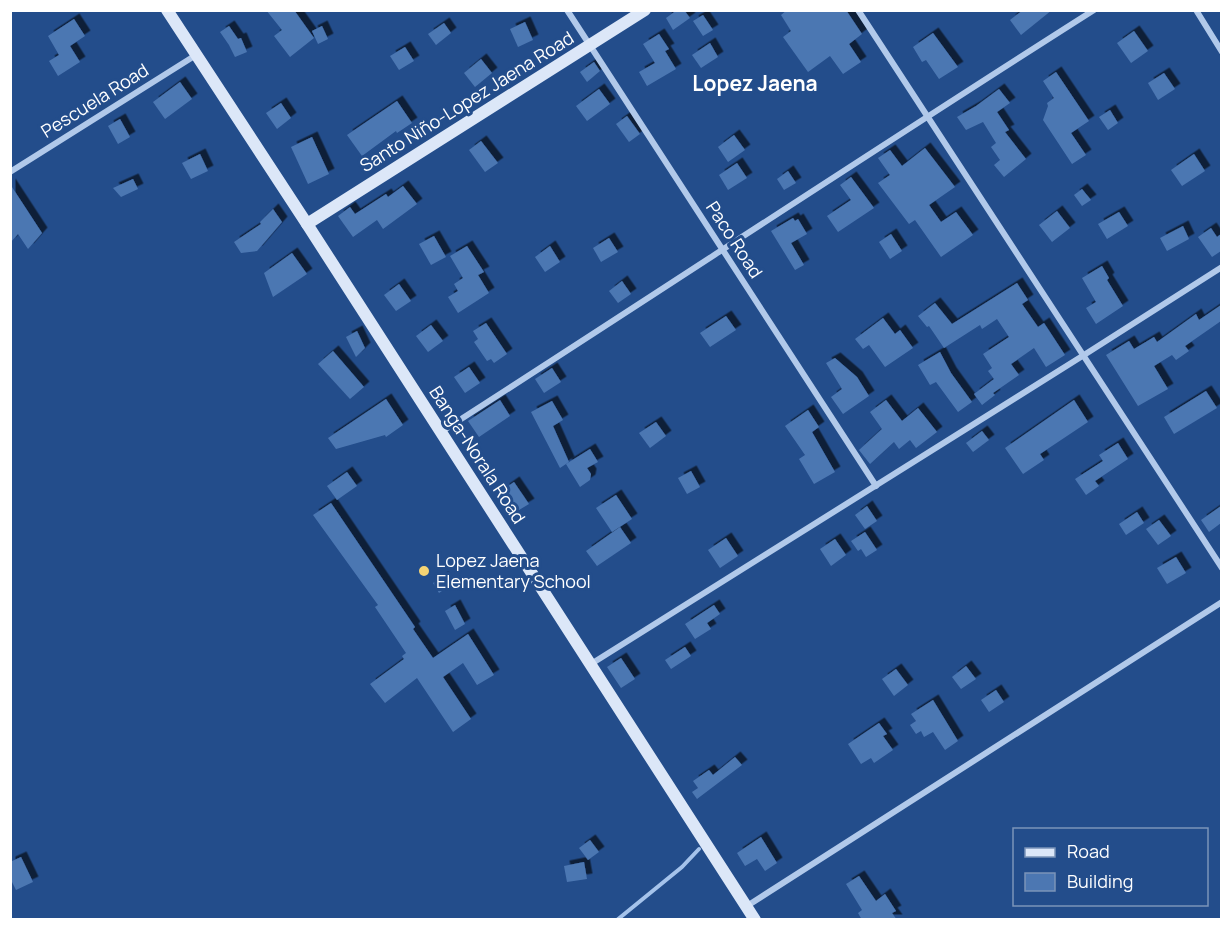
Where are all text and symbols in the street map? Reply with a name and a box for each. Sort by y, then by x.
street label: Santo Niño-Lopez Jaena Road [355,25,578,177]
street label: Pescuela Road [36,58,153,143]
district label: Lopez Jaena [692,69,818,97]
street label: Paco Road [701,196,769,282]
street label: Banga-Norala Road [424,381,531,528]
place label: Lopez Jaena Elementary School [436,548,591,593]
marker: Lopez Jaena Elementary School [417,564,431,578]
legend [1013,828,1208,906]
text: Road [1067,839,1110,863]
text: Building [1067,869,1133,893]

